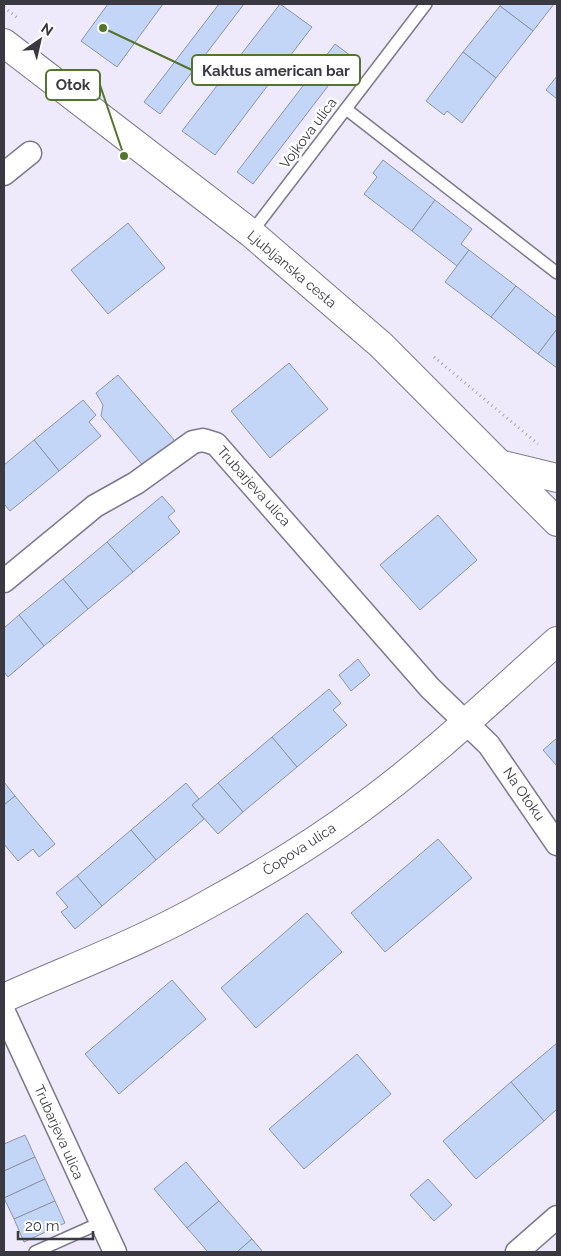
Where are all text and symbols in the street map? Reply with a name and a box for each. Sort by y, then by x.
north arrow [15,15,65,65]
text: N [38,20,56,39]
callout: Kaktus american bar [192,55,360,85]
text: Kaktus american bar [202,62,350,80]
callout: Otok [46,70,100,100]
text: Otok [56,76,91,94]
street label: Vojkova ulica [276,95,340,171]
street label: Ljubljanska cesta [244,227,340,311]
street label: Trubarjeva ulica [214,443,294,529]
street label: Na Otoku [500,764,548,824]
street label: Čopova ulica [258,818,338,878]
street label: Trubarjeva ulica [31,1082,87,1182]
scale bar [18,1208,92,1240]
text: 20 m [25,1217,60,1235]

